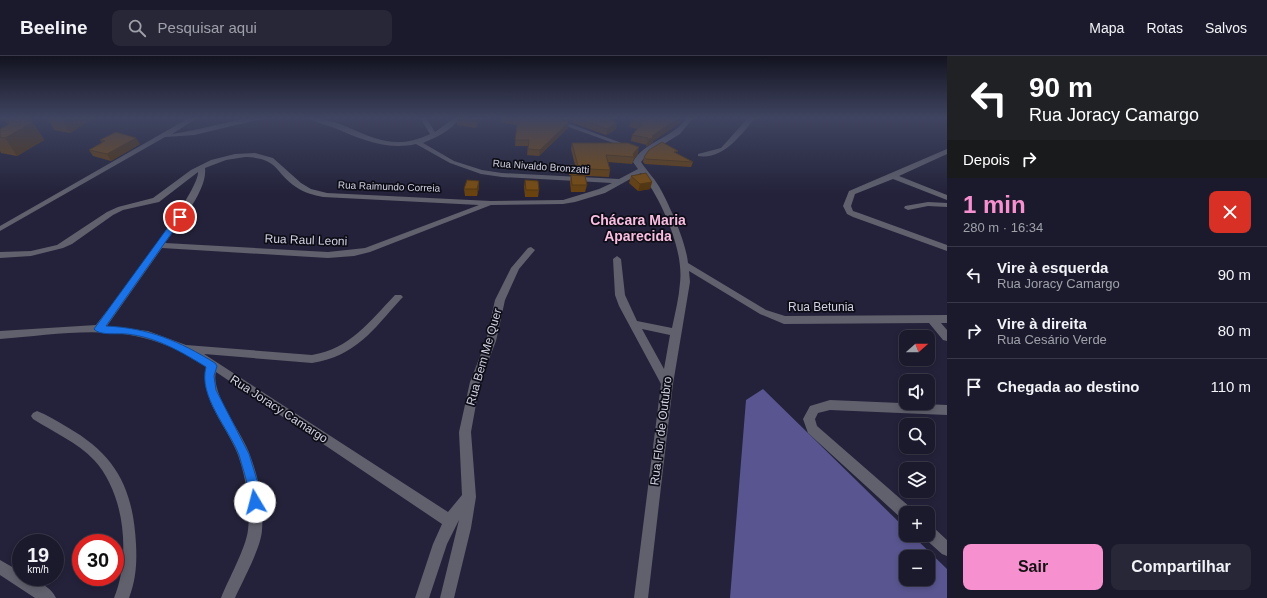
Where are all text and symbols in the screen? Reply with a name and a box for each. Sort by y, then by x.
search box [112,10,392,46]
text: Beeline [20,17,88,38]
icon: search [126,17,148,39]
text: Pesquisar aqui [158,19,257,36]
text: Mapa [1089,20,1124,36]
text: Rotas [1146,20,1183,36]
text: Salvos [1205,20,1247,36]
icon: left [963,72,1015,124]
text: 90 m [1029,72,1093,103]
text: Rua Joracy Camargo [1029,105,1199,125]
icon: right [1018,148,1040,170]
text: Depois [963,151,1010,168]
street label: Rua Nivaldo Bronzatti [492,158,590,175]
street label: Rua Raimundo Correia [338,179,441,194]
text: 1 min [963,191,1026,218]
button: close [1209,191,1251,233]
pin [163,200,197,234]
icon: arrive [169,206,191,228]
district label: Chácara Maria Aparecida [590,212,686,244]
text: 280 m · 16:34 [963,220,1043,235]
street label: Rua Raul Leoni [264,232,348,248]
text: Vire à esquerda [997,259,1108,276]
icon: left [963,264,985,286]
text: 90 m [1218,266,1251,283]
text: Rua Joracy Camargo [997,276,1120,291]
street label: Rua Betunia [788,300,854,314]
street label: Rua Bem Me Quer [463,307,505,407]
text: Vire à direita [997,315,1087,332]
icon: right [963,320,985,342]
text: 80 m [1218,322,1251,339]
north arrow [899,330,935,366]
map controls [899,330,935,586]
text: Rua Cesário Verde [997,332,1107,347]
street label: Rua Joracy Camargo [228,372,331,446]
button: sound [899,374,935,410]
street label: Rua Flor de Outubro [647,376,675,486]
icon: arrive [963,376,985,398]
text: Chegada ao destino [997,378,1140,395]
text: 110 m [1210,378,1251,395]
button: search [899,418,935,454]
button: layers [899,462,935,498]
position arrow [234,481,276,523]
button: + [899,506,935,542]
speed limit sign: 30 [72,534,124,586]
text: 19 [27,544,49,566]
button: Sair [963,544,1103,590]
button: Compartilhar [1111,544,1251,590]
button: − [899,550,935,586]
text: km/h [27,564,49,575]

